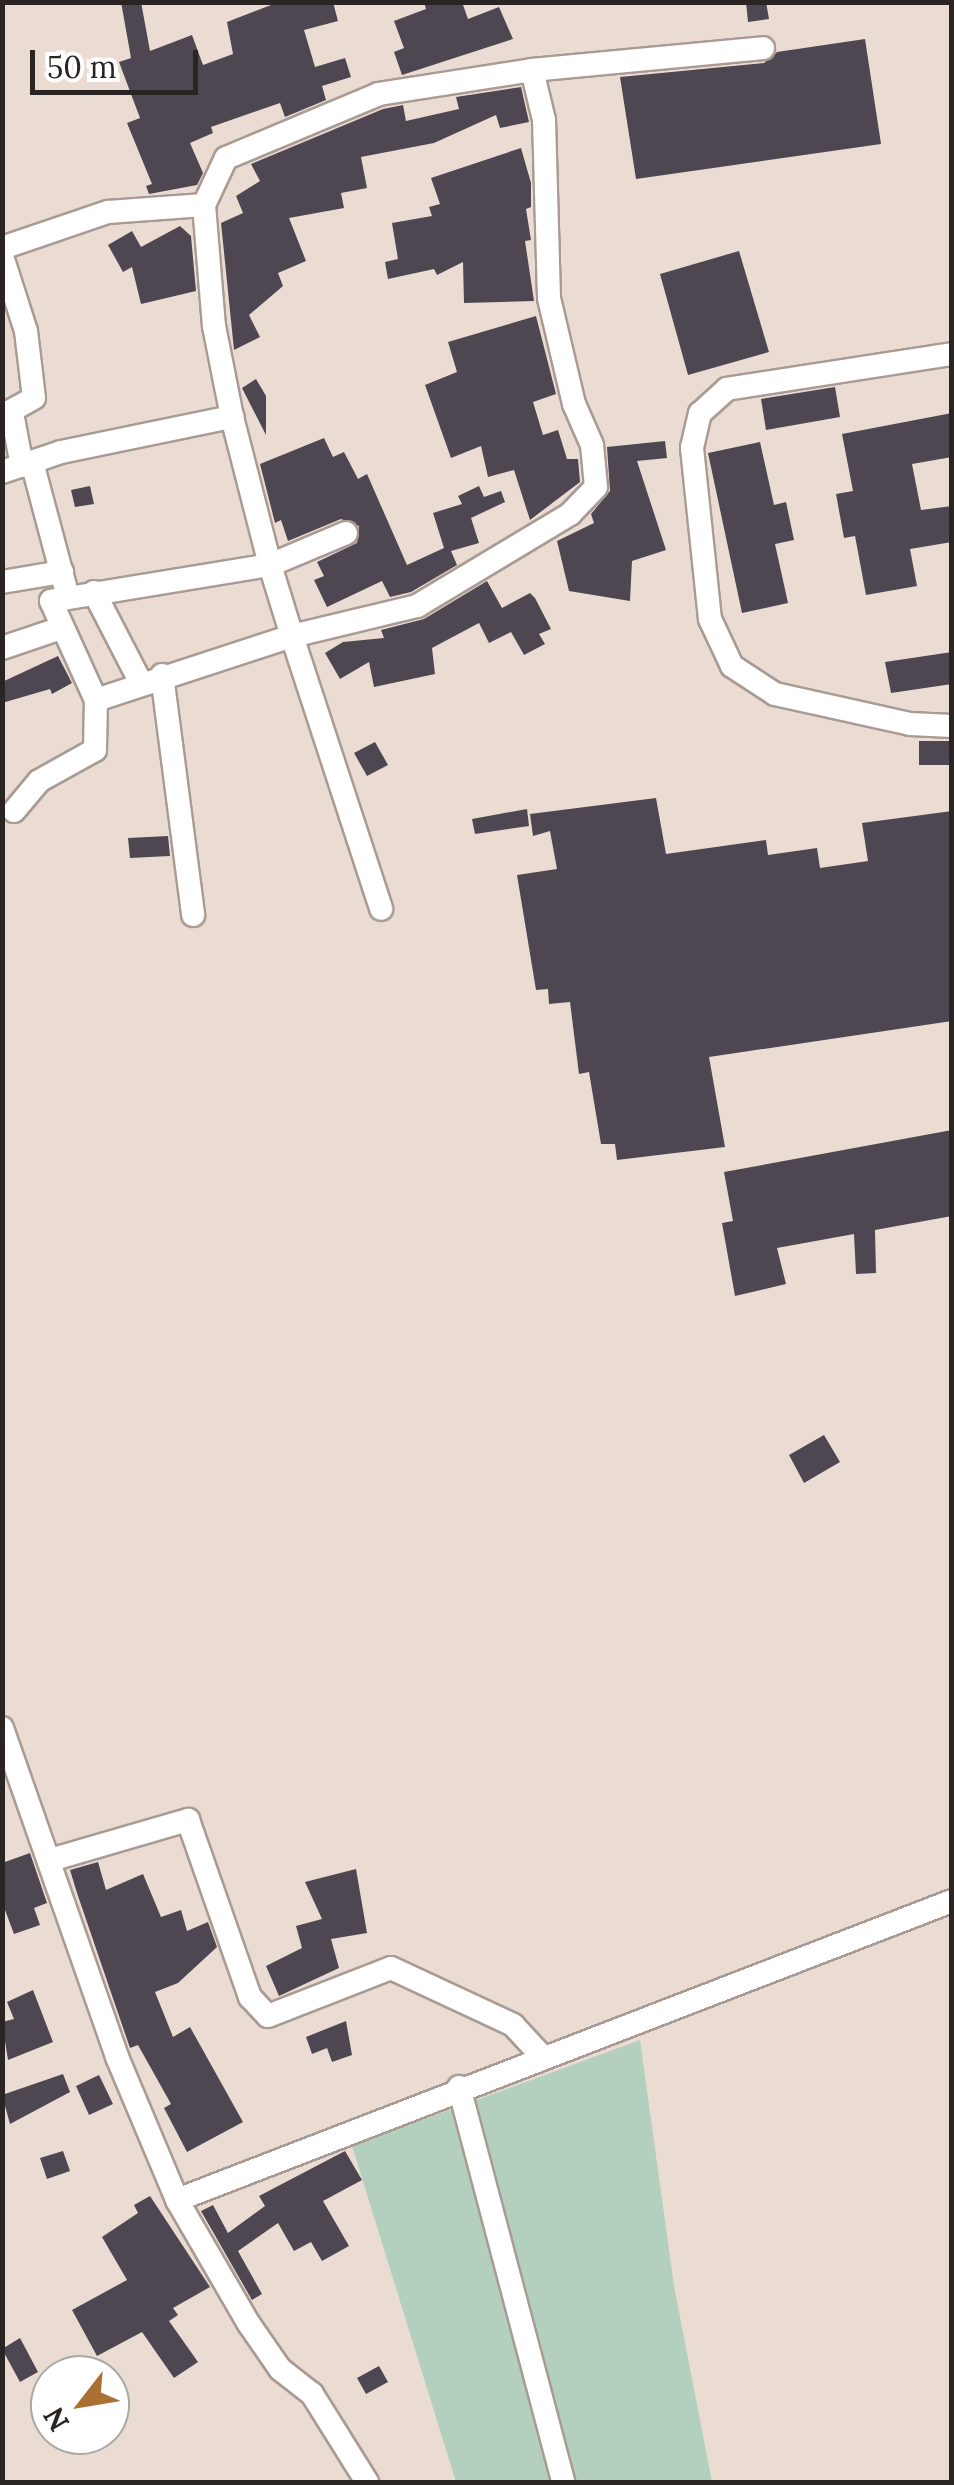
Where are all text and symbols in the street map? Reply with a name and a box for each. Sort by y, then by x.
scale bar [35,30,202,92]
text: 50 m [47,48,117,86]
north arrow [30,2355,130,2455]
text: N [35,2401,77,2438]

